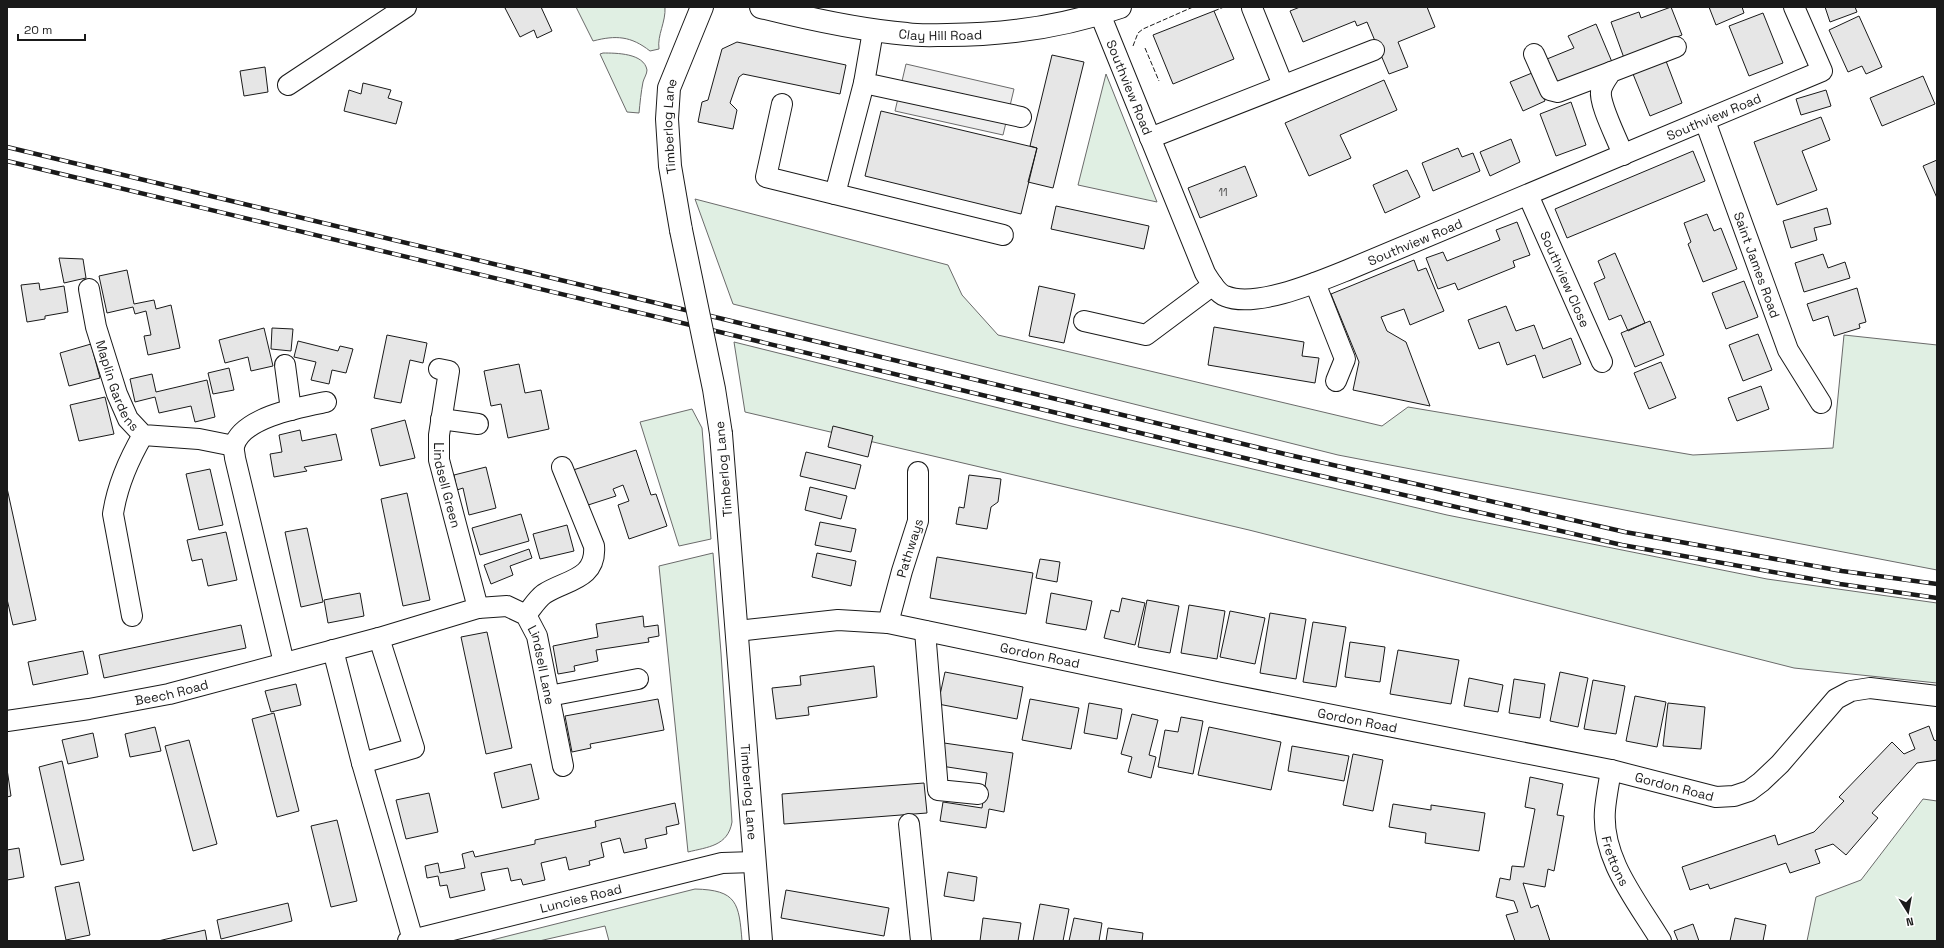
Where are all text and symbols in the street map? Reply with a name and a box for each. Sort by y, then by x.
scale bar [18,16,85,42]
text: 20 m [24,22,52,38]
street label: Clay Hill Road [898,25,983,44]
street label: Southview Road [1102,37,1156,138]
street label: Timberlog Lane [659,76,681,175]
street label: Southview Road [1664,89,1764,144]
house number: 11 [1218,185,1228,199]
street label: Saint James Road [1730,210,1784,320]
street label: Southview Road [1365,215,1465,270]
street label: Southview Close [1536,229,1594,330]
street label: Maplin Gardens [92,338,143,435]
street label: Timberlog Lane [711,420,736,518]
street label: Lindsell Green [430,442,465,530]
street label: Pathways [893,516,927,580]
street label: Lindsell Lane [524,622,559,706]
street label: Gordon Road [999,639,1081,672]
street label: Beech Road [133,676,210,709]
street label: Gordon Road [1316,704,1399,737]
street label: Timberlog Lane [736,743,761,841]
street label: Gordon Road [1633,768,1716,805]
street label: Frettons [1598,834,1633,889]
street label: Luncies Road [538,880,624,917]
north arrow [1888,892,1928,932]
text: N [1905,914,1915,929]

